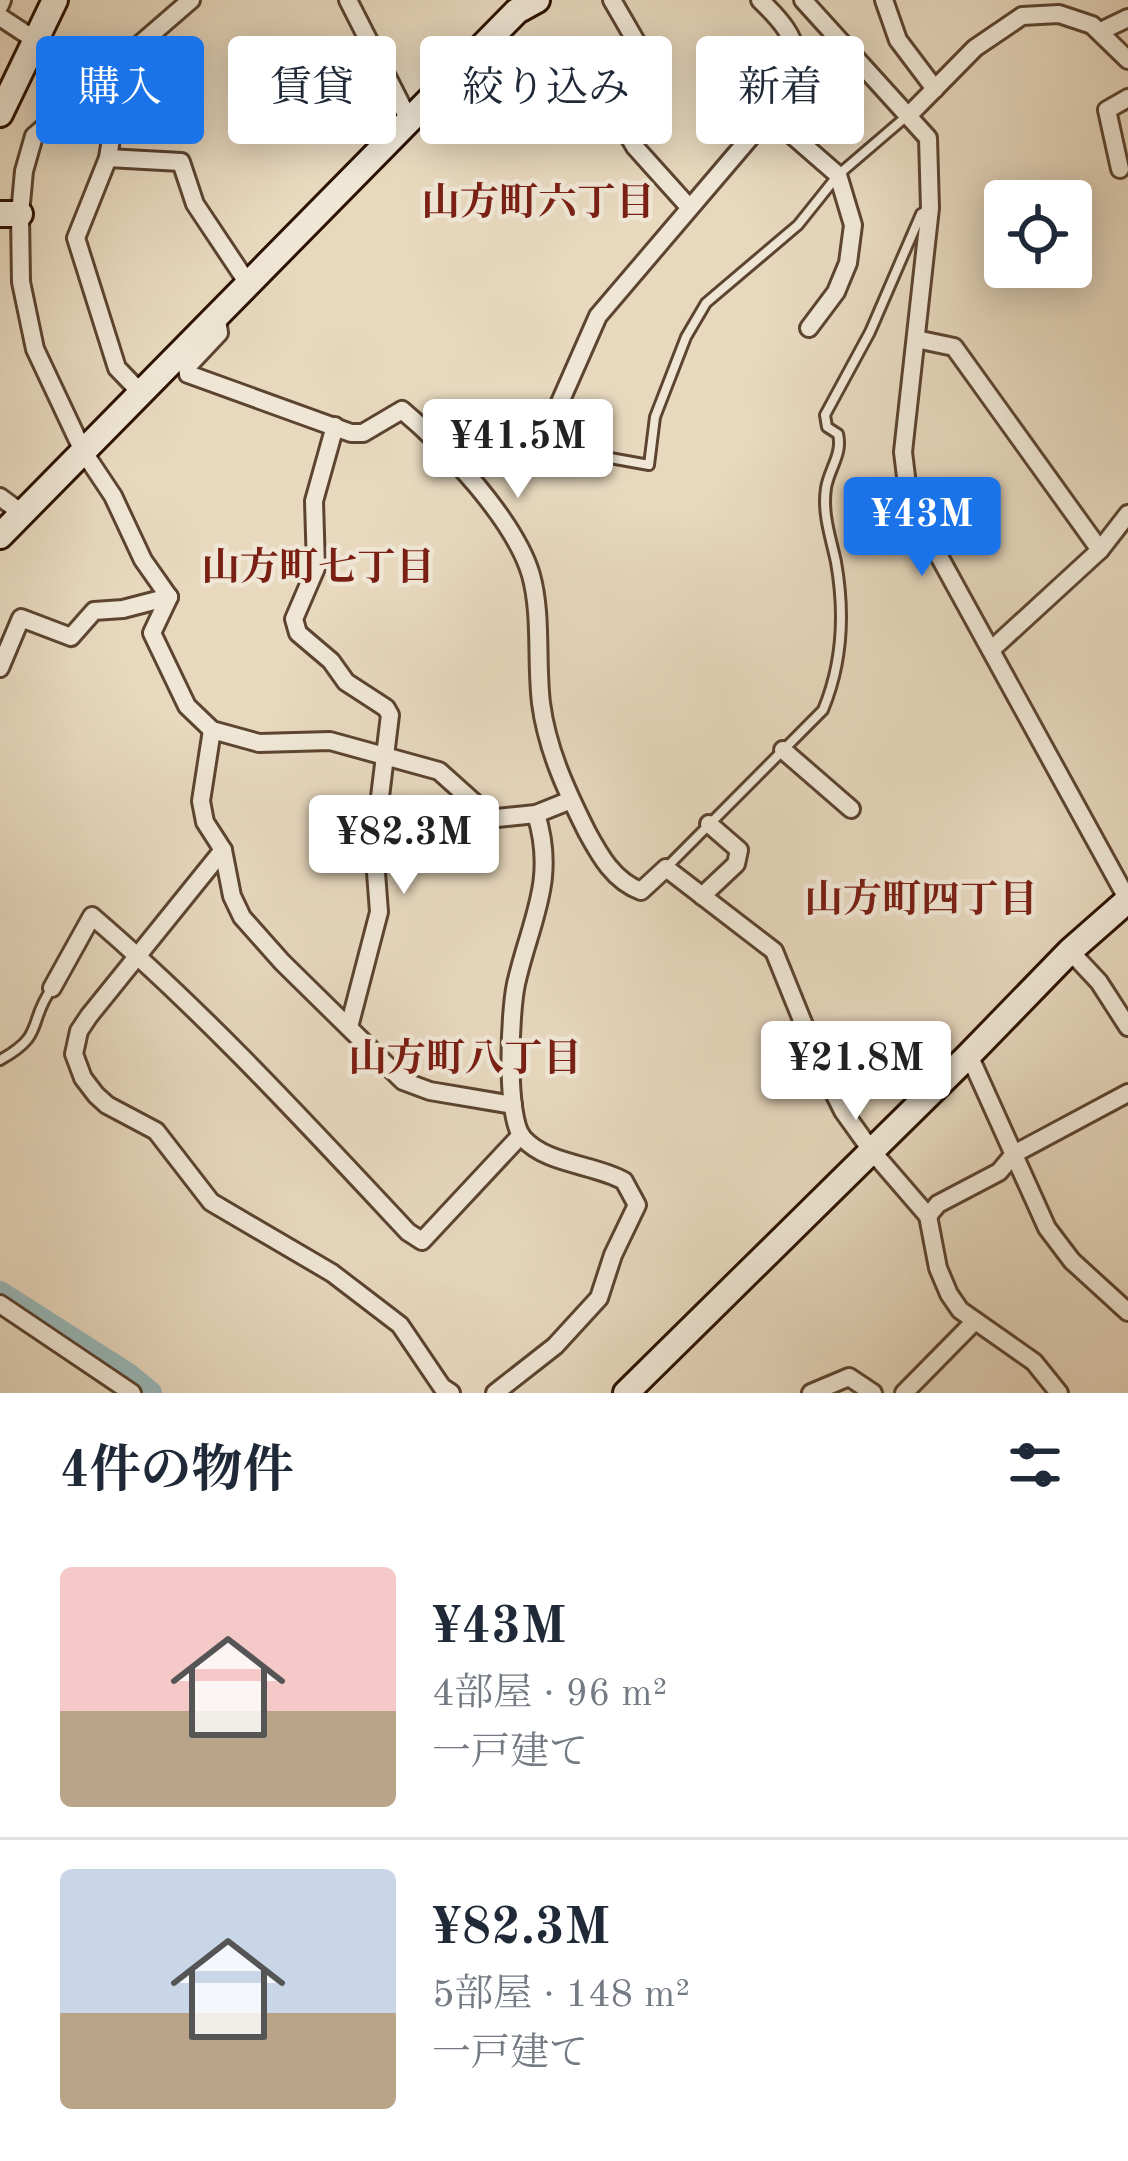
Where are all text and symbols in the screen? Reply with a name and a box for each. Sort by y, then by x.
chip: 購入 [36,36,204,144]
chip: 賃貸 [228,36,396,144]
chip: 絞り込み [420,36,672,144]
chip: 新着 [696,36,864,144]
map controls [984,180,1092,288]
button: locate [984,180,1092,288]
district label: 山方町六丁目 [421,181,655,224]
pin: ¥41.5M [420,399,616,501]
text: ¥41.5M [450,418,586,457]
pin: ¥43M [851,477,993,579]
text: ¥43M [871,496,973,535]
district label: 山方町七丁目 [201,546,435,589]
pin: ¥82.3M [306,795,502,897]
text: ¥82.3M [336,814,472,853]
district label: 山方町四丁目 [804,878,1038,921]
pin: ¥21.8M [758,1021,954,1123]
district label: 山方町八丁目 [348,1037,582,1080]
text: ¥21.8M [788,1040,924,1079]
icon: filters [1002,1432,1068,1498]
text: 4件の物件 [60,1447,294,1498]
text: ¥43M [432,1603,566,1654]
icon: home [156,1615,300,1759]
text: 4部屋 · 96 m² [432,1675,667,1714]
text: 一戸建て [432,1734,588,1773]
text: ¥82.3M [432,1904,610,1955]
icon: home [156,1917,300,2061]
text: 5部屋 · 148 m² [432,1976,690,2015]
text: 一戸建て [432,2035,588,2074]

